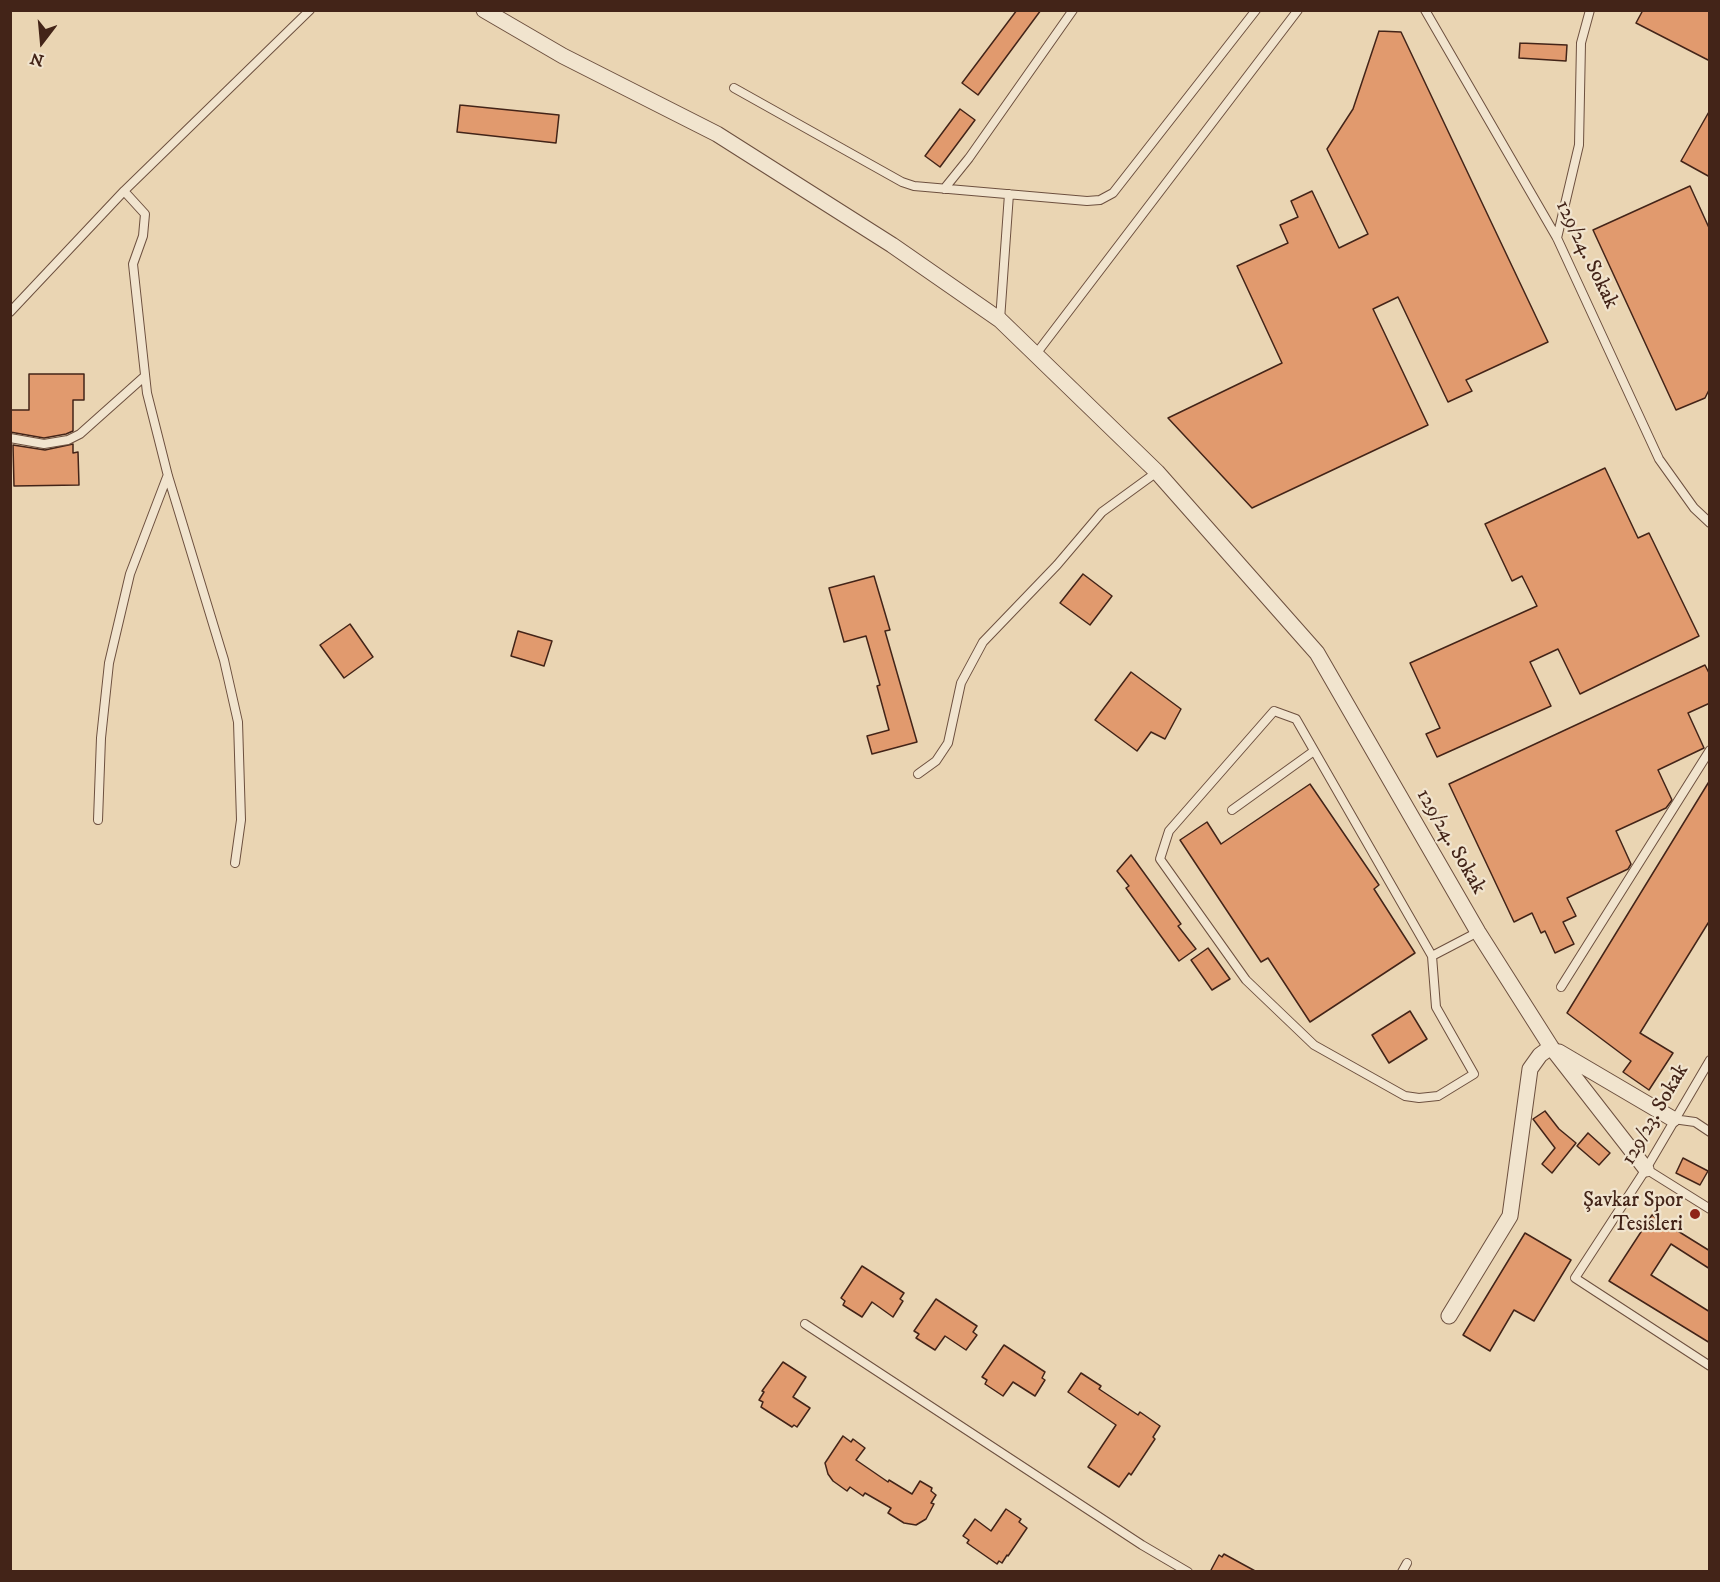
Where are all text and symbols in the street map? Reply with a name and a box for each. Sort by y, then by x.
north arrow [12,12,72,72]
text: N [28,48,46,71]
street label: 129/24. Sokak [1549,197,1623,313]
street label: 129/24. Sokak [1410,785,1490,899]
street label: 129/23. Sokak [1617,1060,1695,1170]
place label: Şavkar Spor Tesisleri [1583,1189,1683,1239]
marker: Şavkar Spor Tesisleri [1688,1207,1702,1221]

